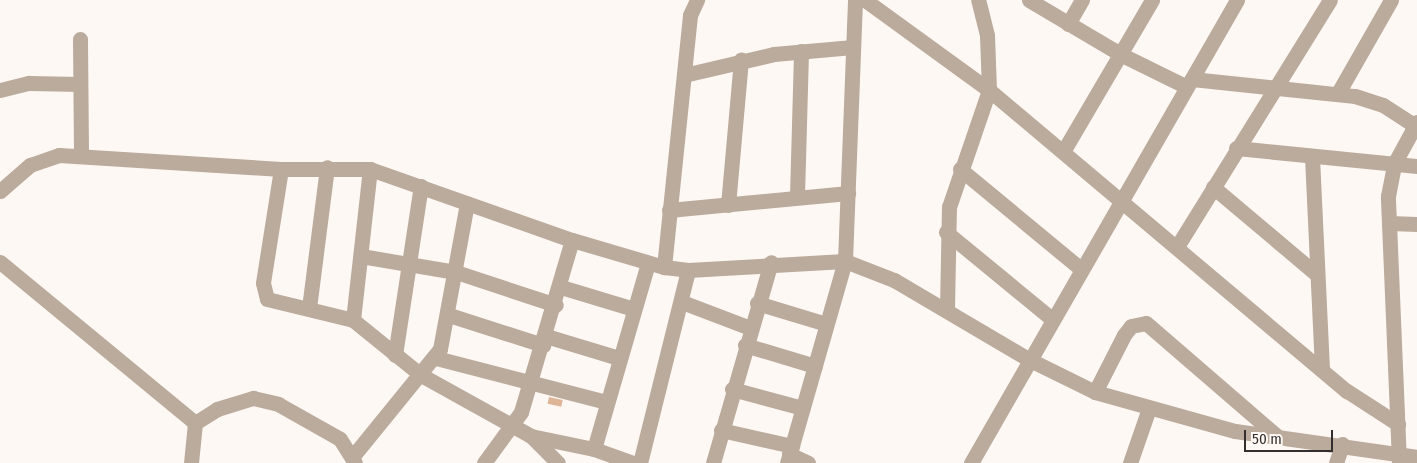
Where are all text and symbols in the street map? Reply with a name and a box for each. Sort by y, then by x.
scale bar [1247,420,1336,452]
text: 50 m [1252,430,1282,448]

